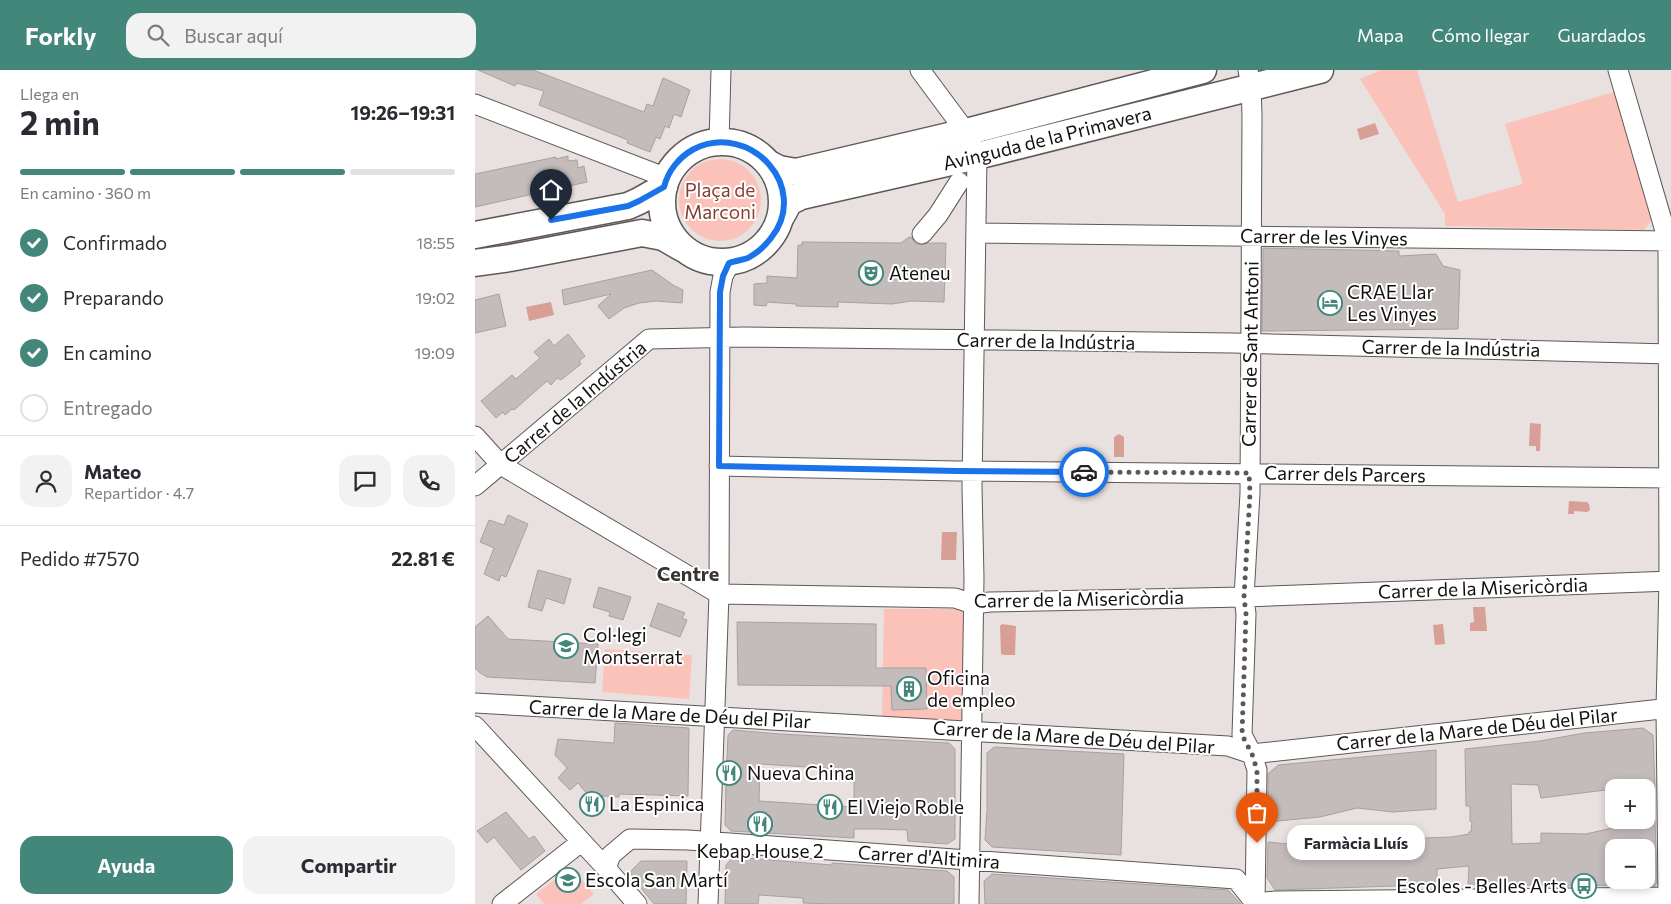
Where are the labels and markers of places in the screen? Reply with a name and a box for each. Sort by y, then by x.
pin [530,169,572,220]
theatre icon: Ateneu [858,260,884,286]
place label: Ateneu [889,261,951,284]
place label: CRAE Llar Les Vinyes [1347,280,1437,325]
hotel icon: CRAE Llar Les Vinyes [1317,290,1343,316]
place label: Col·legi Montserrat [583,623,683,668]
school or university icon: Col·legi Montserrat [553,633,579,659]
place label: Oficina de empleo [927,666,1016,711]
building icon: Oficina de empleo [896,676,922,702]
restaurant icon: Nueva China [716,760,742,786]
place label: Nueva China [747,761,854,784]
restaurant icon: La Espinica [579,791,605,817]
place label: La Espinica [609,792,705,815]
pin [1236,792,1278,843]
restaurant icon: El Viejo Roble [817,794,843,820]
place label: El Viejo Roble [847,795,964,818]
restaurant icon: Kebap House 2 [747,811,773,837]
callout: Farmàcia Lluís [1287,826,1425,860]
place label: Kebap House 2 [696,839,824,862]
school or university icon: Escola San Martí [555,867,581,893]
place label: Escola San Martí [585,868,729,891]
bus stop icon: Escoles - Belles Arts [1571,873,1597,899]
place label: Escoles - Belles Arts [1396,874,1567,897]

